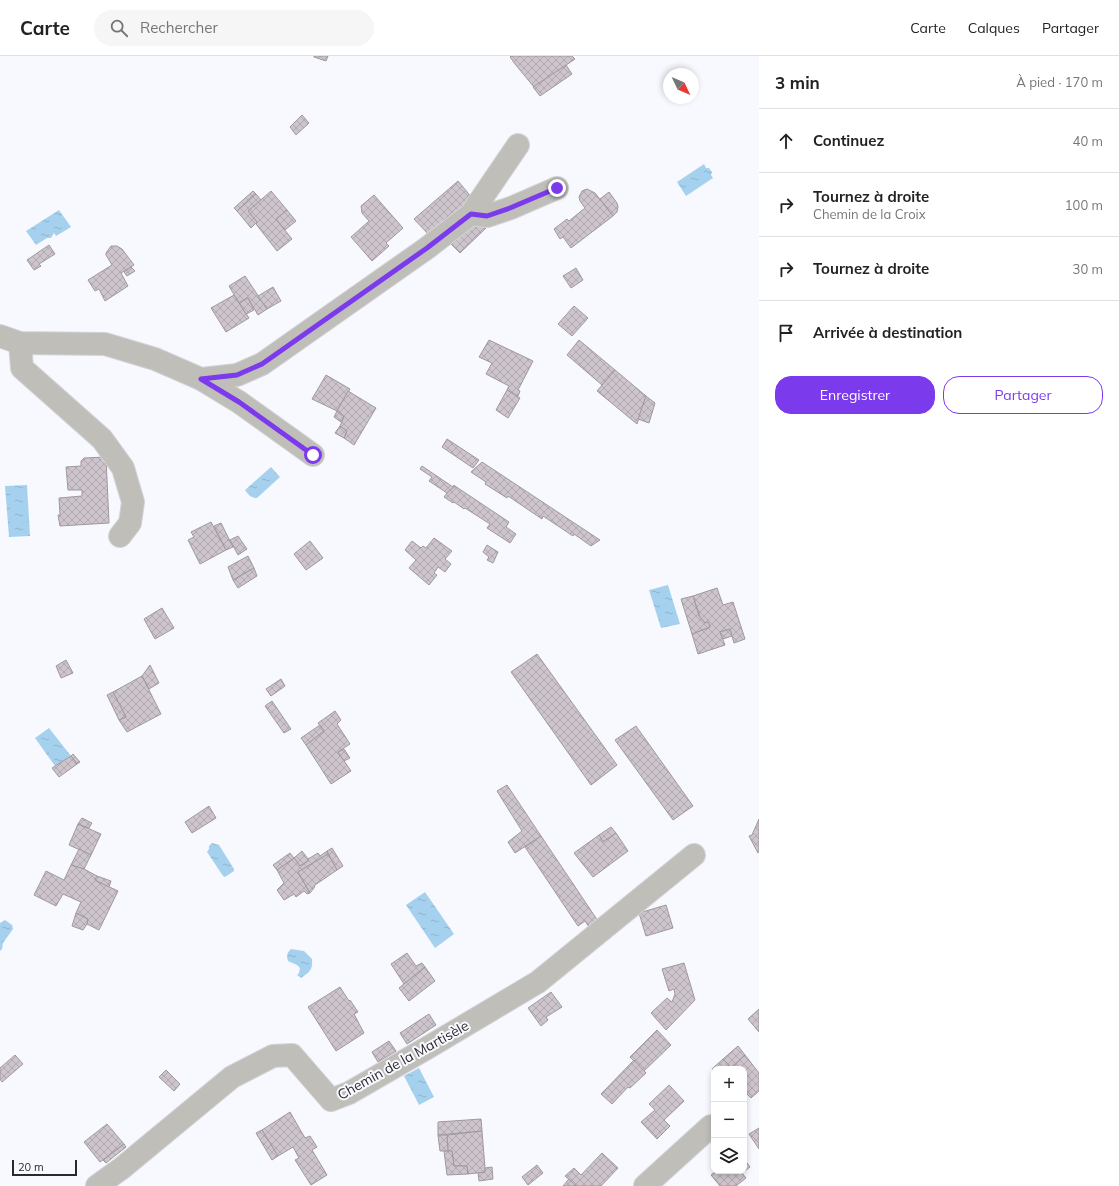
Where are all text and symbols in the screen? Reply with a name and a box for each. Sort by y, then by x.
search box [94,10,374,46]
text: Carte [20,16,70,40]
icon: search [108,17,130,39]
text: Rechercher [140,18,218,37]
text: Carte [910,19,946,37]
text: Calques [968,19,1020,37]
text: Partager [1042,19,1099,37]
north arrow [663,68,699,104]
text: 3 min [775,72,820,93]
text: À pied · 170 m [1016,74,1103,90]
icon: ahead [775,130,797,152]
text: Continuez [813,131,884,150]
text: 40 m [1073,133,1103,149]
route end [548,179,566,197]
text: Tournez à droite [813,187,929,206]
icon: right [775,194,797,216]
text: 100 m [1065,197,1103,213]
text: Chemin de la Croix [813,206,926,222]
icon: right [775,258,797,280]
text: Tournez à droite [813,259,929,278]
text: 30 m [1073,261,1103,277]
icon: arrive [775,322,797,344]
text: Arrivée à destination [813,323,962,342]
button: Enregistrer [775,376,935,414]
button: Partager [943,376,1103,414]
route start [304,446,322,464]
street label: Chemin de la Martisèle [334,1016,472,1104]
map controls [711,1066,747,1174]
button: + [711,1066,747,1102]
button: − [711,1102,747,1138]
button: layers [711,1138,747,1174]
scale bar [12,1158,77,1177]
text: 20 m [18,1160,44,1174]

